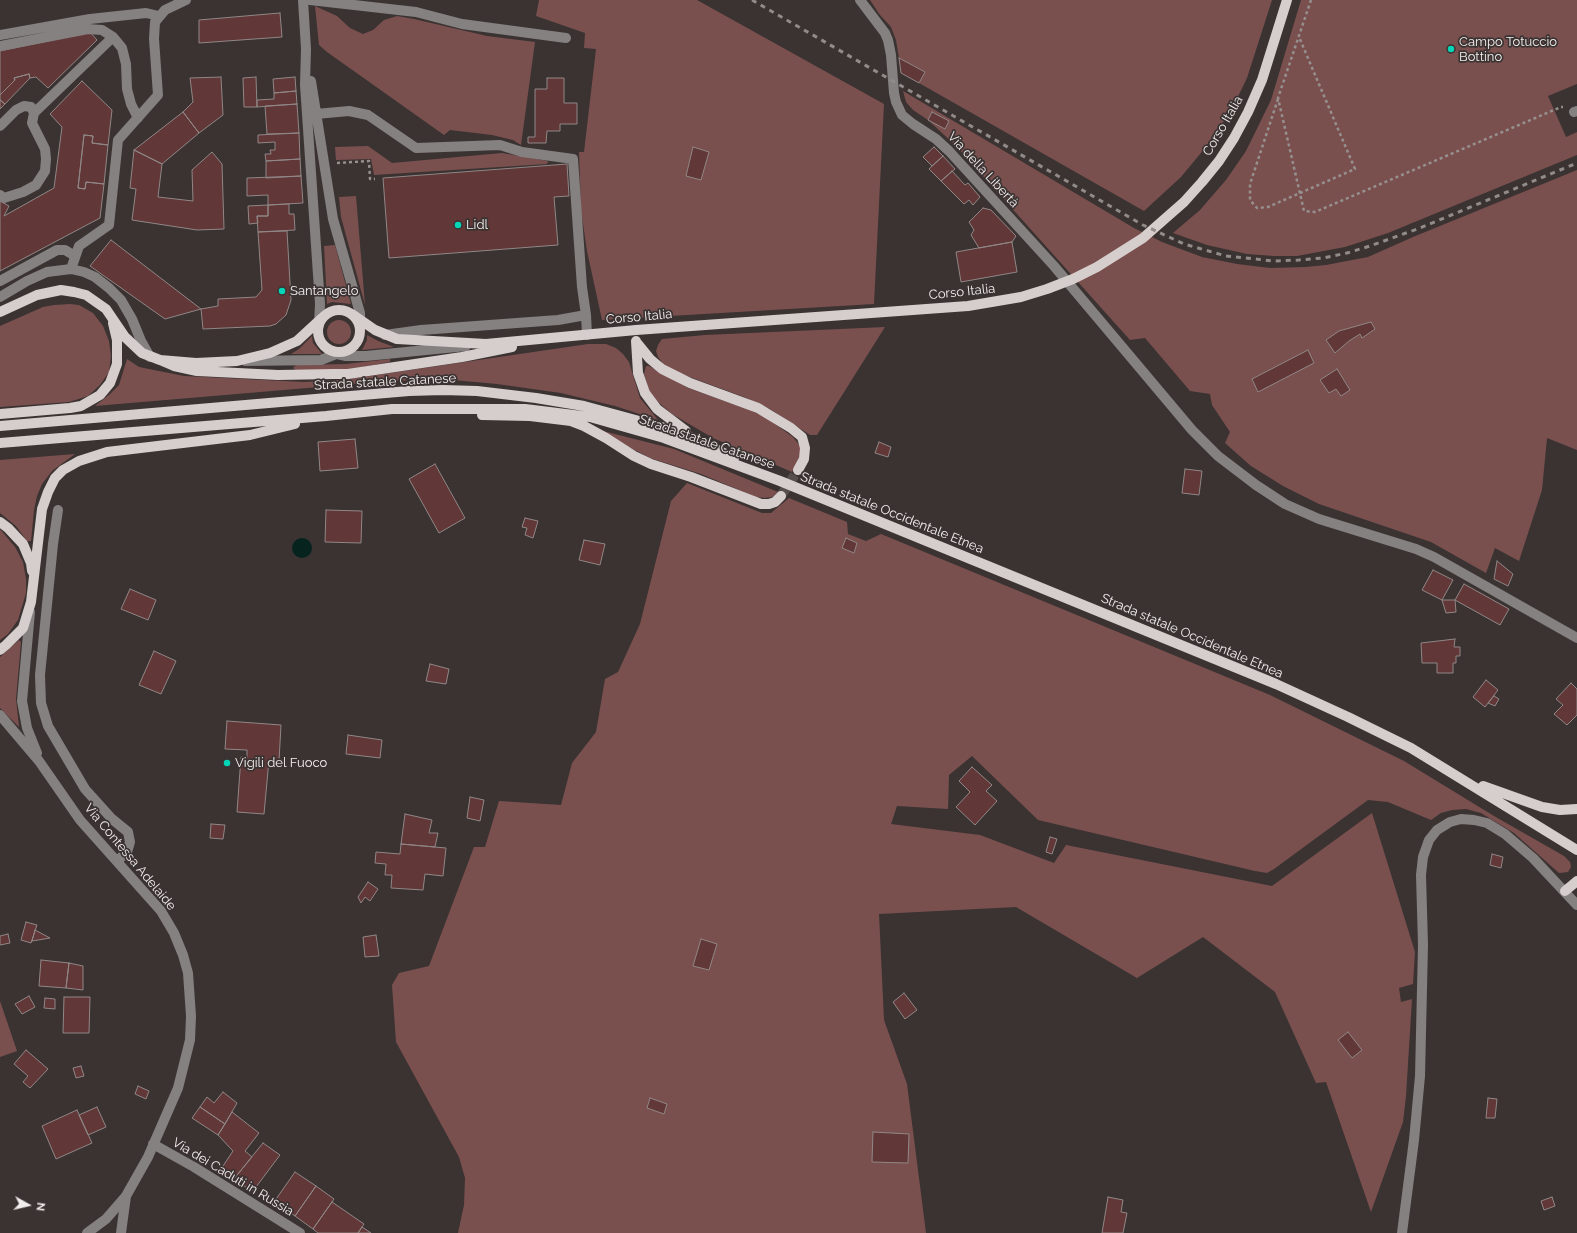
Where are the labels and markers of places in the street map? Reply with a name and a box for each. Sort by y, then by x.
place label: Campo Totuccio Bottino [1459,34,1557,65]
marker: Campo Totuccio Bottino [1446,44,1456,54]
place label: Lidl [466,217,488,233]
marker: Lidl [453,220,463,230]
place label: Santangelo [290,283,358,299]
marker: Santangelo [277,286,287,296]
place label: Vigili del Fuoco [235,755,327,771]
marker: Vigili del Fuoco [222,758,232,768]

